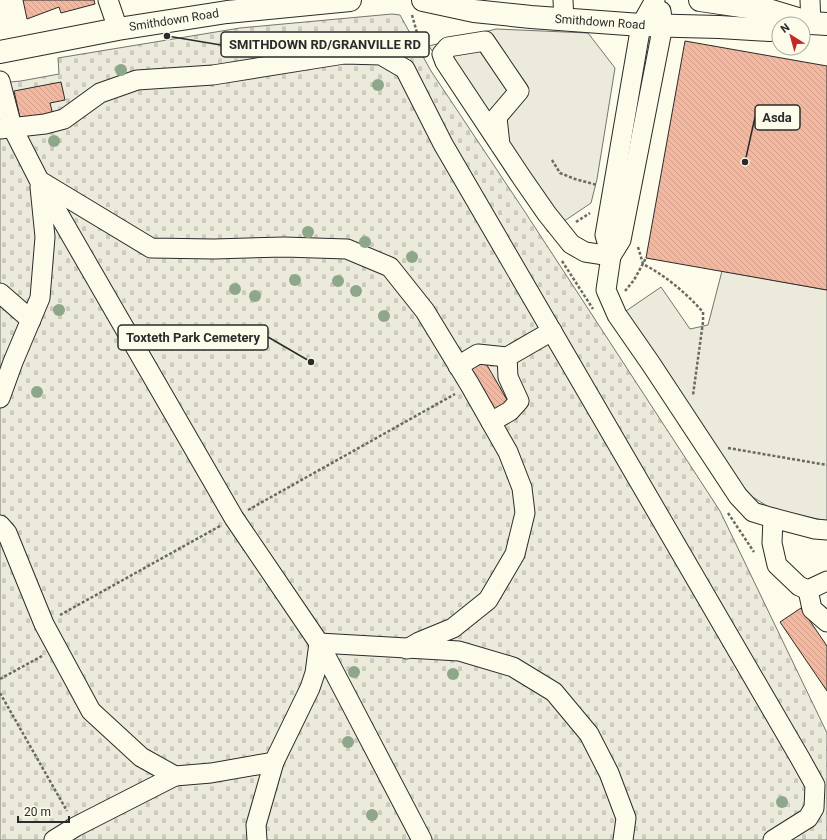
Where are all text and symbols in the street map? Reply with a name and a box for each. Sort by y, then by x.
street label: Smithdown Road [128,6,220,34]
street label: Smithdown Road [554,12,646,32]
north arrow [771,16,811,56]
text: N [778,21,792,36]
callout: SMITHDOWN RD/GRANVILLE RD [221,32,429,57]
text: SMITHDOWN RD/GRANVILLE RD [229,37,421,52]
callout: Asda [755,105,800,130]
text: Asda [762,110,792,125]
callout: Toxteth Park Cemetery [118,325,268,350]
text: Toxteth Park Cemetery [126,330,260,345]
scale bar [18,798,69,824]
text: 20 m [24,805,51,819]

